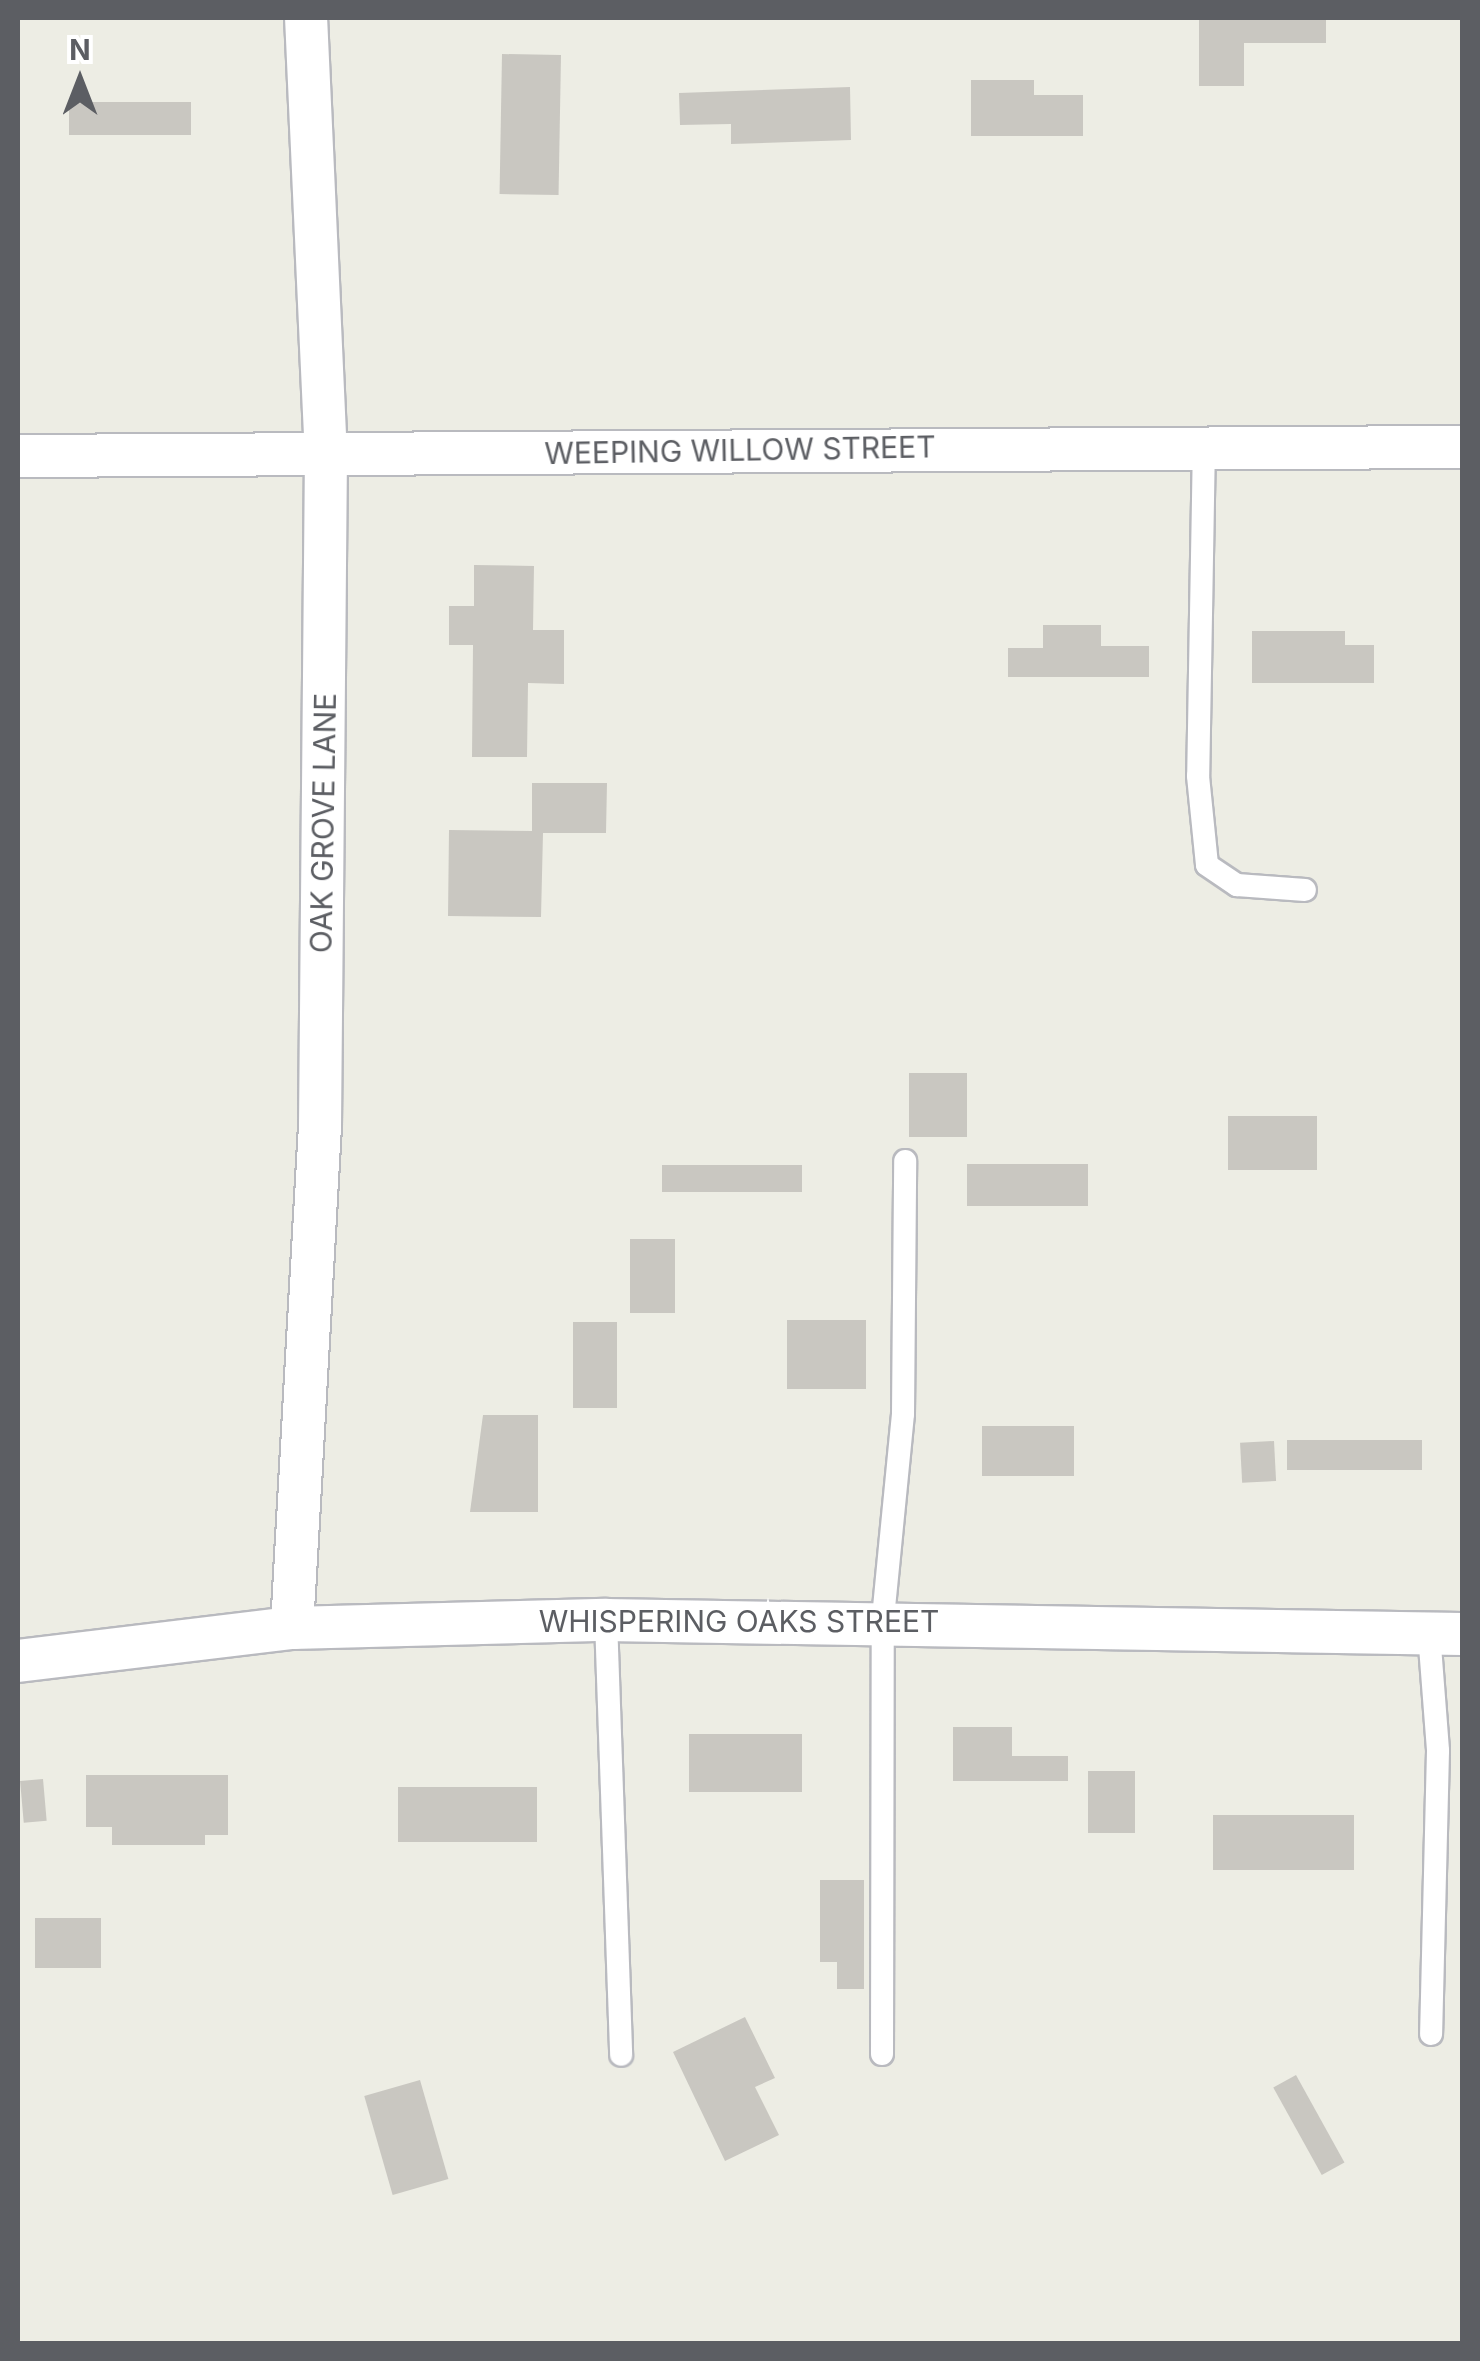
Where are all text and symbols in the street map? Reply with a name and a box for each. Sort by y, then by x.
north arrow [30,30,130,130]
text: N [69,33,91,67]
street label: WEEPING WILLOW STREET [544,429,936,471]
street label: OAK GROVE LANE [303,693,343,953]
street label: WHISPERING OAKS STREET [539,1603,939,1639]

